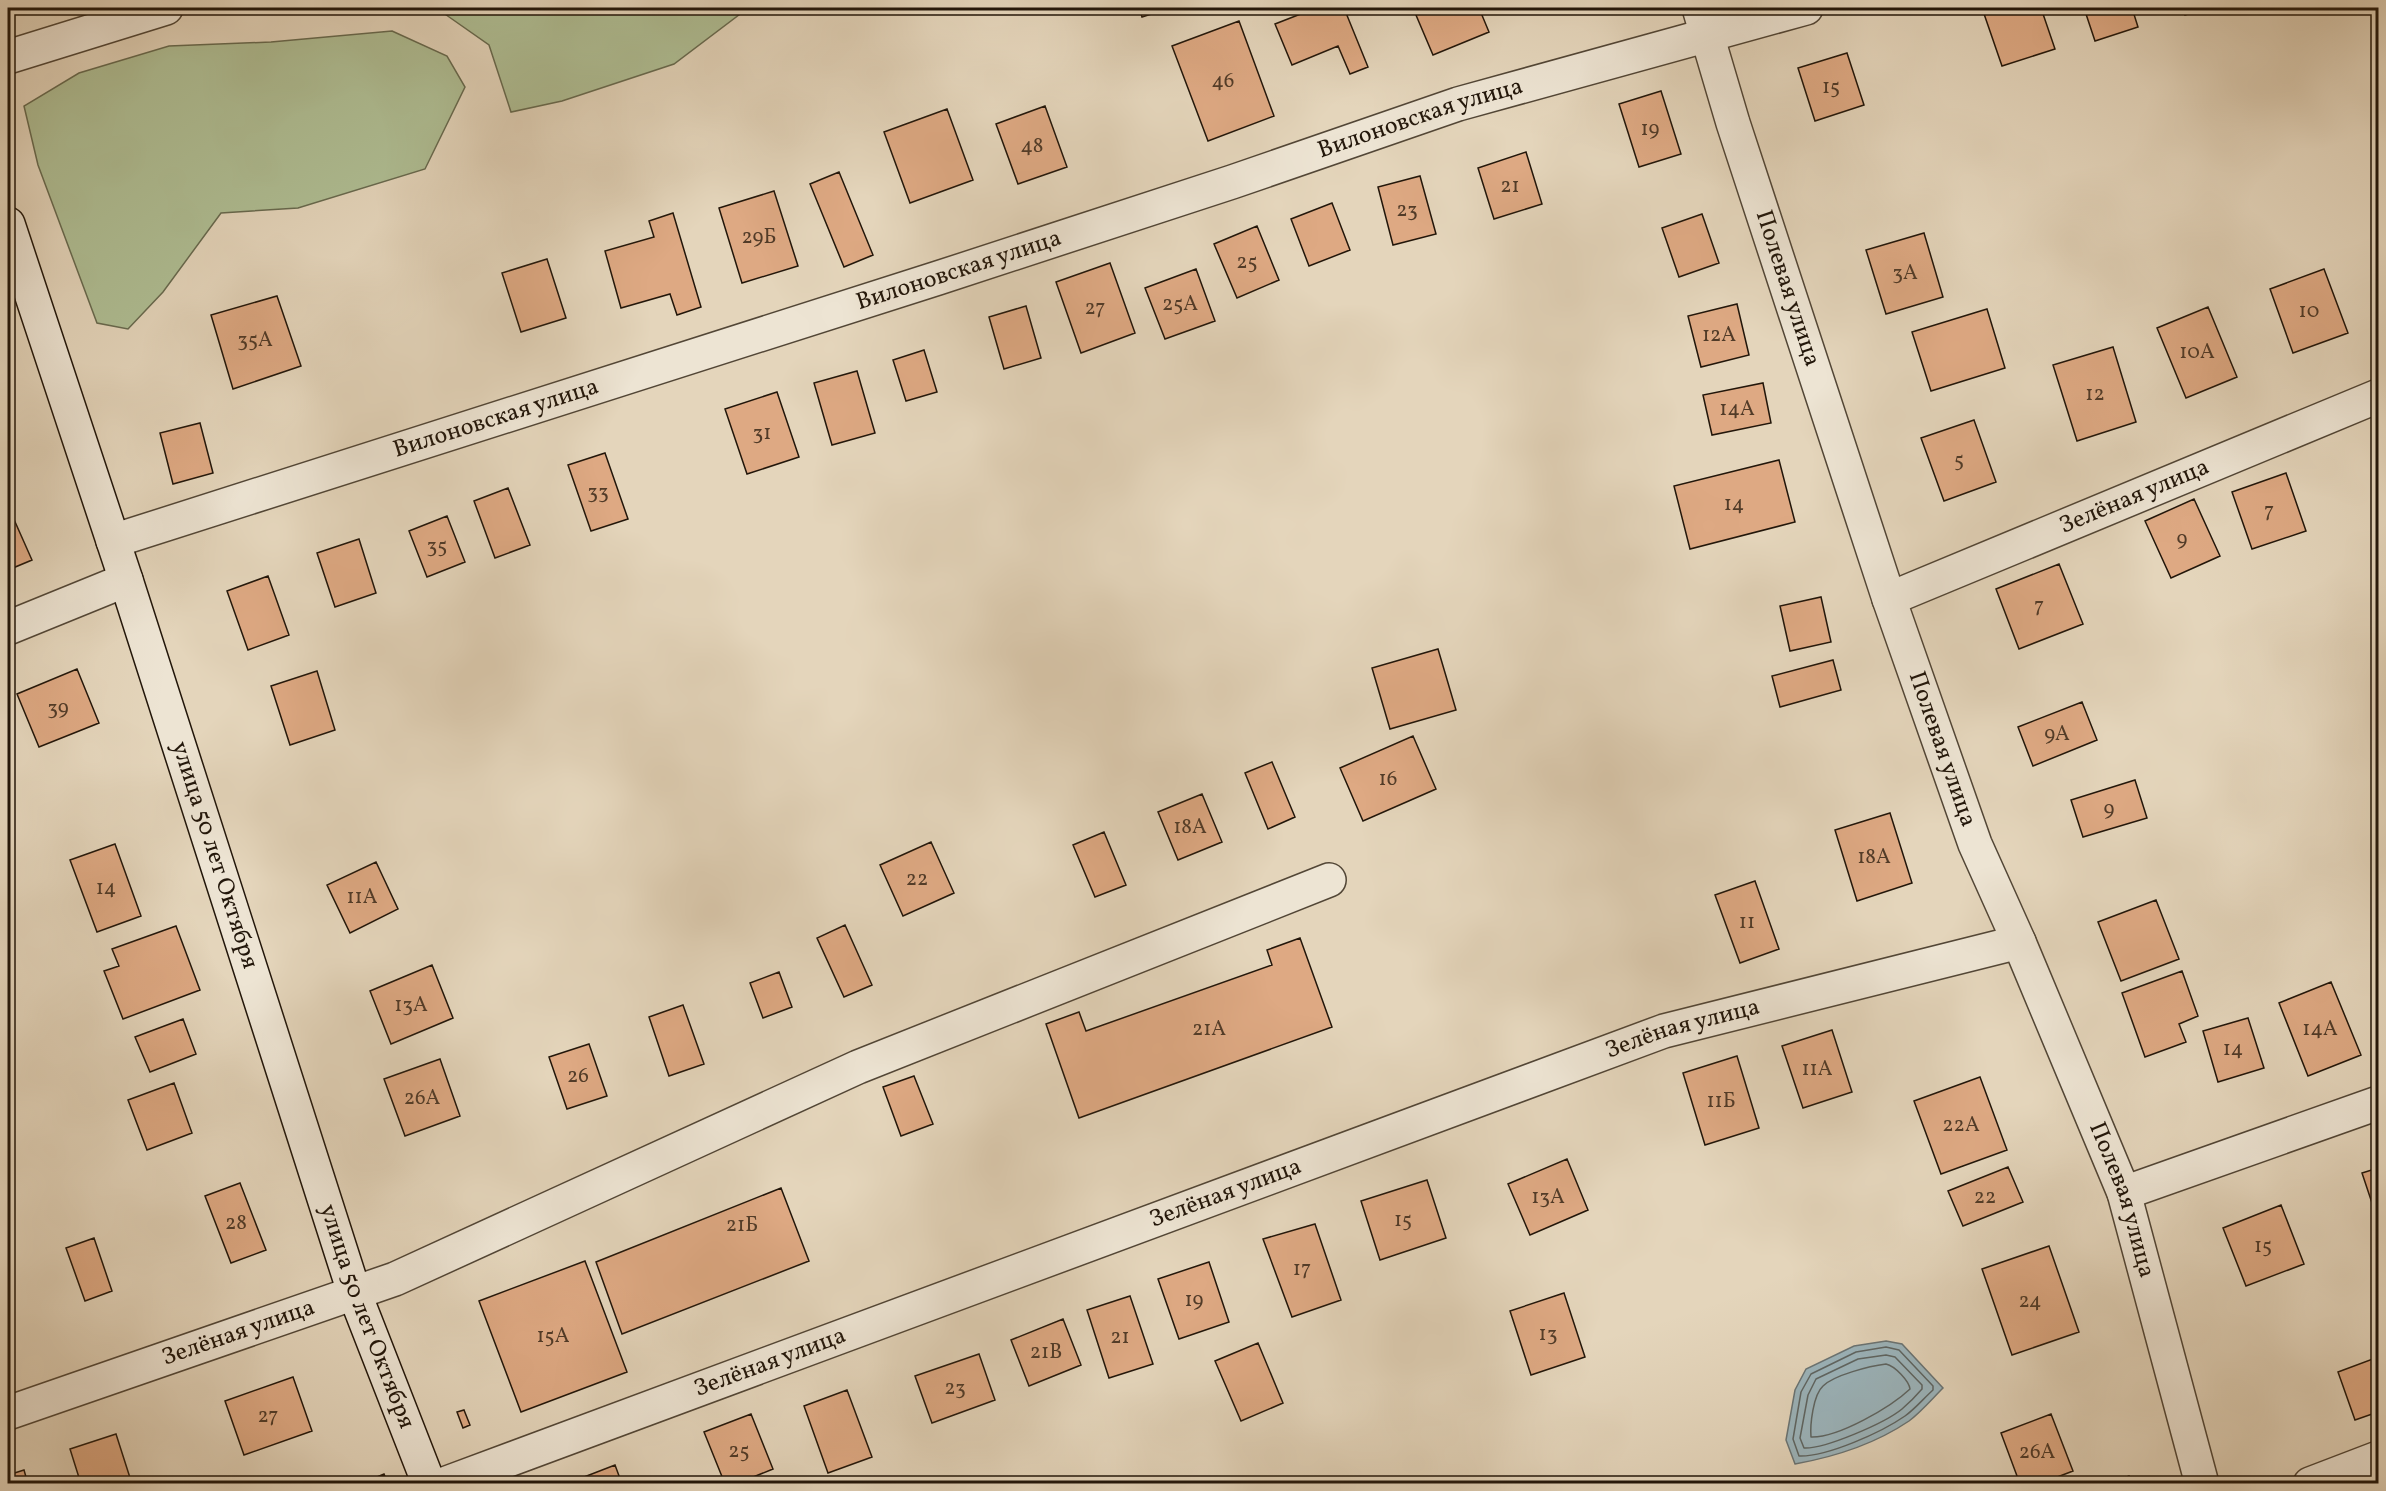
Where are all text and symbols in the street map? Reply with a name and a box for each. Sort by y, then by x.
house number: 46 [1212,67,1234,96]
street label: Вилоновская улица [1313,70,1527,168]
house number: 15 [1822,73,1840,102]
house number: 19 [1640,115,1660,144]
house number: 48 [1021,132,1043,161]
house number: 21 [1500,172,1520,201]
house number: 23 [1396,196,1418,225]
street label: Полевая улица [1746,206,1829,371]
street label: Вилоновская улица [852,222,1066,320]
house number: 29Б [742,223,776,252]
house number: 25 [1236,248,1258,277]
house number: 3А [1892,259,1918,288]
house number: 25А [1162,290,1198,319]
house number: 27 [1085,294,1105,323]
house number: 10 [2299,297,2319,326]
house number: 12А [1702,321,1736,350]
house number: 35А [237,326,273,355]
house number: 10А [2179,338,2215,367]
street label: Вилоновская улица [389,370,603,468]
house number: 12 [2085,380,2105,409]
house number: 14А [1719,395,1755,424]
house number: 31 [753,419,771,448]
house number: 5 [1954,446,1964,475]
street label: Зелёная улица [2054,451,2215,543]
house number: 33 [587,478,609,507]
house number: 14 [1724,490,1744,519]
house number: 7 [2264,497,2274,526]
house number: 9 [2177,525,2188,554]
house number: 35 [427,532,447,561]
house number: 7 [2034,592,2044,621]
street label: Полевая улица [1899,667,1985,832]
house number: 39 [47,694,69,723]
house number: 9А [2044,720,2070,749]
street label: улица 50 лет Октября [162,737,266,973]
house number: 16 [1379,765,1397,794]
house number: 9 [2104,795,2115,824]
house number: 18А [1173,813,1207,842]
house number: 18А [1857,843,1891,872]
house number: 22 [906,865,928,894]
house number: 14 [96,874,116,903]
house number: 11А [346,883,378,912]
house number: 11 [1739,908,1755,937]
house number: 13А [394,991,428,1020]
street label: Зелёная улица [1601,991,1764,1068]
house number: 21А [1192,1015,1226,1044]
house number: 14А [2302,1015,2338,1044]
house number: 14 [2223,1035,2243,1064]
house number: 11А [1801,1055,1833,1084]
house number: 26 [567,1062,589,1091]
house number: 26А [404,1084,441,1113]
house number: 11Б [1706,1087,1736,1116]
house number: 22А [1942,1111,1980,1140]
street label: Полевая улица [2079,1117,2163,1282]
street label: Зелёная улица [1145,1150,1307,1237]
house number: 13А [1531,1183,1565,1212]
house number: 22 [1974,1183,1996,1212]
street label: улица 50 лет Октября [310,1200,423,1434]
house number: 15 [1394,1206,1412,1235]
house number: 28 [225,1209,247,1238]
house number: 21Б [726,1211,758,1240]
house number: 15 [2254,1232,2272,1261]
house number: 17 [1293,1255,1311,1284]
house number: 19 [1184,1286,1204,1315]
house number: 24 [2018,1287,2042,1316]
street label: Зелёная улица [158,1291,320,1375]
street label: Зелёная улица [690,1319,851,1407]
house number: 13 [1539,1320,1557,1349]
house number: 15А [536,1322,570,1351]
house number: 21 [1110,1323,1130,1352]
house number: 21В [1030,1338,1062,1367]
house number: 23 [944,1374,966,1403]
house number: 27 [258,1402,278,1431]
house number: 25 [728,1437,750,1466]
house number: 26А [2019,1438,2056,1467]

